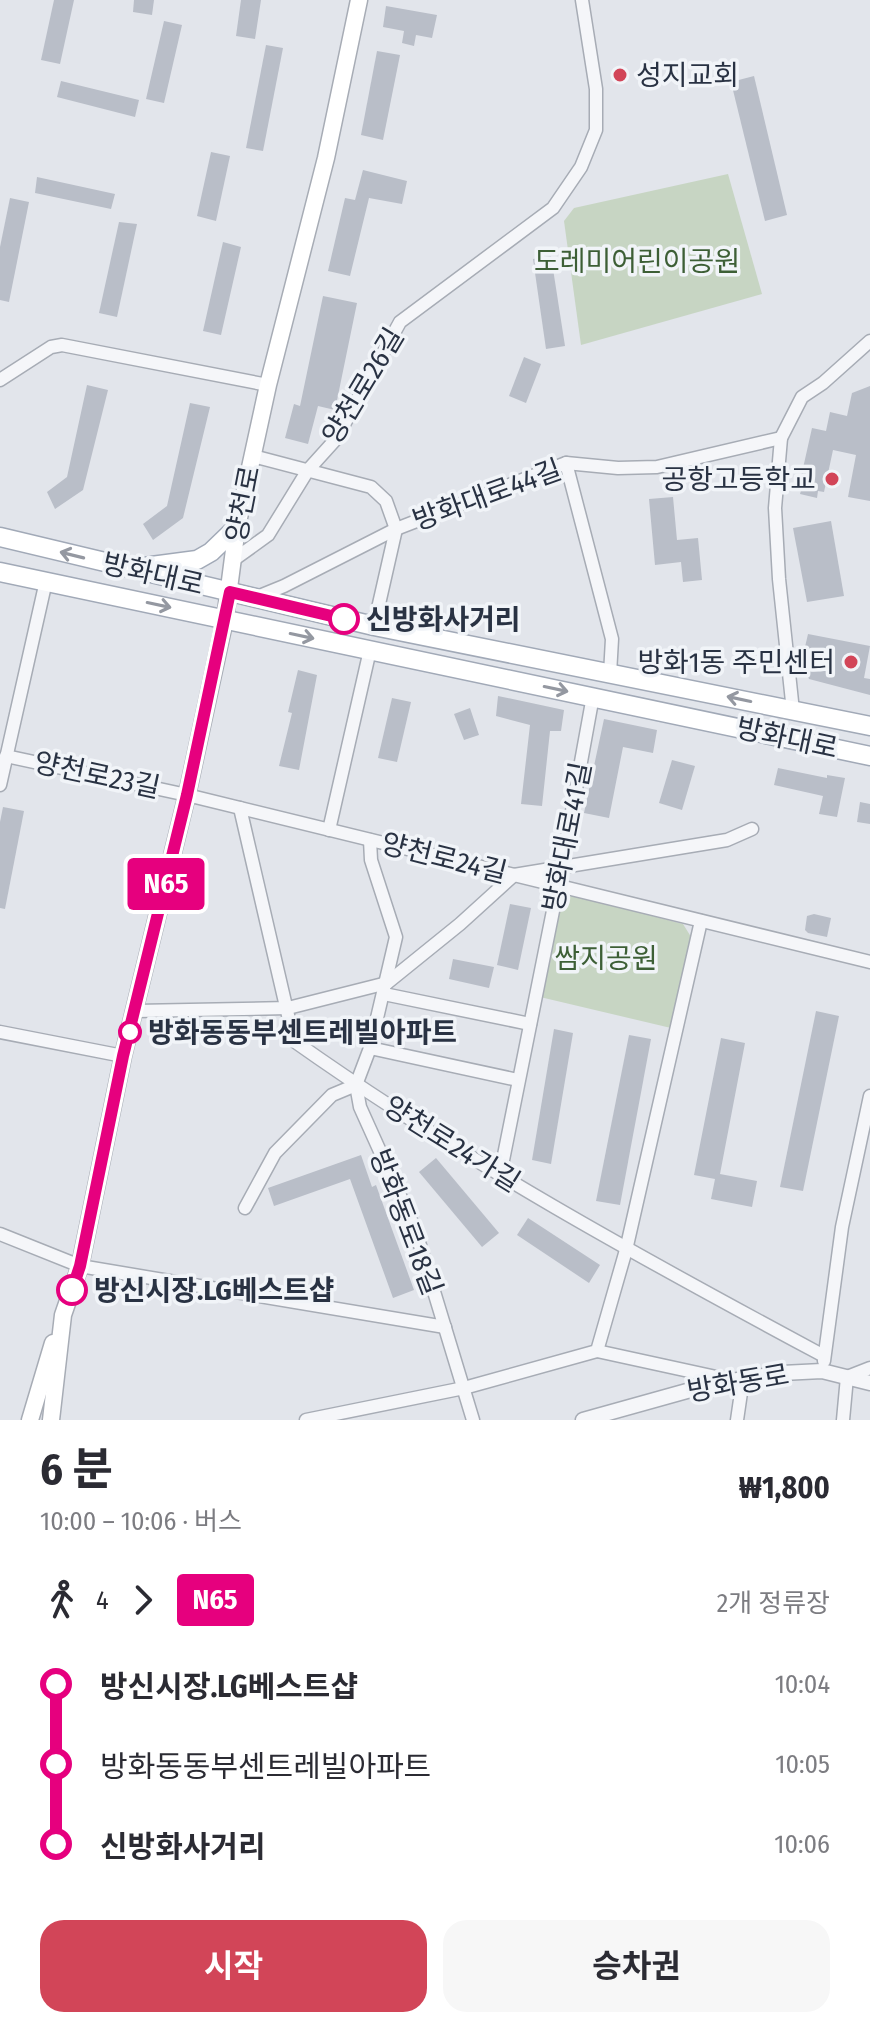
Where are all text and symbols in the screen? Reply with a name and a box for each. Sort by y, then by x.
place label: 성지교회 [636,59,739,92]
marker: 성지교회 [611,66,629,84]
park label: 도레미어린이공원 [534,245,740,278]
street label: 양천로26길 [316,322,410,450]
street label: 방화대로44길 [408,453,566,537]
street label: 양천로 [219,463,267,545]
place label: 공항고등학교 [661,463,816,496]
marker: 공항고등학교 [823,470,841,488]
street label: 방화대로 [99,546,207,602]
one-way arrow [60,547,85,562]
one-way arrow [145,598,171,613]
place label: 신방화사거리 [366,603,521,636]
marker: 신방화사거리 [329,604,359,634]
one-way arrow [288,629,314,644]
place label: 방화1동 주민센터 [637,646,835,679]
marker: 방화1동 주민센터 [842,653,860,671]
one-way arrow [543,682,568,697]
one-way arrow [726,691,752,706]
street label: 방화대로 [733,711,841,765]
street label: 양천로23길 [31,746,163,804]
street label: 방화대로41길 [536,759,598,915]
street label: 양천로24길 [378,826,510,890]
line badge: N65 [120,858,212,910]
text: N65 [143,867,189,900]
park label: 쌈지공원 [554,942,658,975]
place label: 방화동동부센트레빌아파트 [148,1016,457,1049]
marker: 방화동동부센트레빌아파트 [119,1021,141,1043]
street label: 양천로24가길 [378,1089,526,1199]
street label: 방화동로18길 [363,1144,449,1300]
place label: 방신시장.LG베스트샵 [94,1274,335,1307]
marker: 방신시장.LG베스트샵 [57,1275,87,1305]
street label: 방화동로 [684,1358,792,1408]
text: 6 분 [40,1443,113,1496]
text: ₩1,800 [739,1470,830,1506]
text: 10:00 – 10:06 · 버스 [40,1506,242,1537]
icon: walk [40,1578,84,1622]
icon: forward [121,1578,165,1622]
text: N65 [193,1583,238,1616]
text: 4 [96,1585,109,1616]
text: 2개 정류장 [717,1588,830,1619]
text: 방신시장.LG베스트샵 [100,1669,358,1705]
text: 10:04 [775,1669,830,1700]
text: 방화동동부센트레빌아파트 [100,1749,431,1785]
text: 10:05 [775,1749,830,1780]
text: 신방화사거리 [100,1829,266,1865]
text: 10:06 [774,1829,830,1860]
button: 시작 [40,1920,427,2012]
button: 승차권 [443,1920,830,2012]

